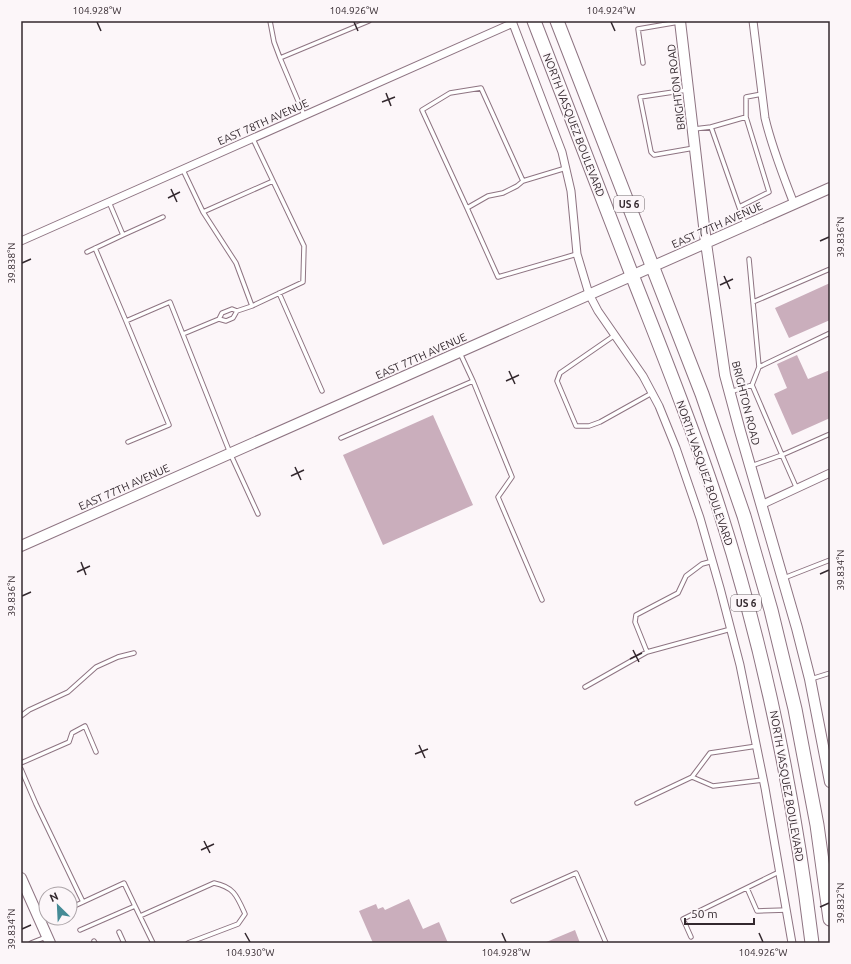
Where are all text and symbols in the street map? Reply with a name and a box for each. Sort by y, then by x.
text: 104.928°W [73,5,121,16]
text: 104.926°W [330,5,378,16]
text: 104.924°W [587,5,635,16]
street label: BRIGHTON ROAD [665,43,687,131]
street label: NORTH VASQUEZ BOULEVARD [541,51,607,199]
street label: EAST 78TH AVENUE [216,97,310,147]
road number: US 6 [614,196,644,212]
street label: EAST 77TH AVENUE [670,200,764,250]
text: 39.836°N [835,216,846,258]
text: 39.838°N [6,242,17,284]
street label: EAST 77TH AVENUE [374,331,468,381]
street label: BRIGHTON ROAD [730,360,762,447]
street label: NORTH VASQUEZ BOULEVARD [674,399,736,548]
street label: EAST 77TH AVENUE [77,462,171,512]
text: 39.834°N [835,549,846,591]
text: 39.836°N [6,575,17,617]
road number: US 6 [731,595,761,611]
street label: NORTH VASQUEZ BOULEVARD [768,710,806,863]
text: 39.832°N [835,882,846,924]
north arrow [38,886,78,926]
text: N [48,890,60,904]
scale bar [685,900,754,926]
text: 50 m [691,907,718,920]
text: 39.834°N [6,908,17,950]
text: 104.930°W [226,947,274,958]
text: 104.928°W [482,947,530,958]
text: 104.926°W [739,947,787,958]

